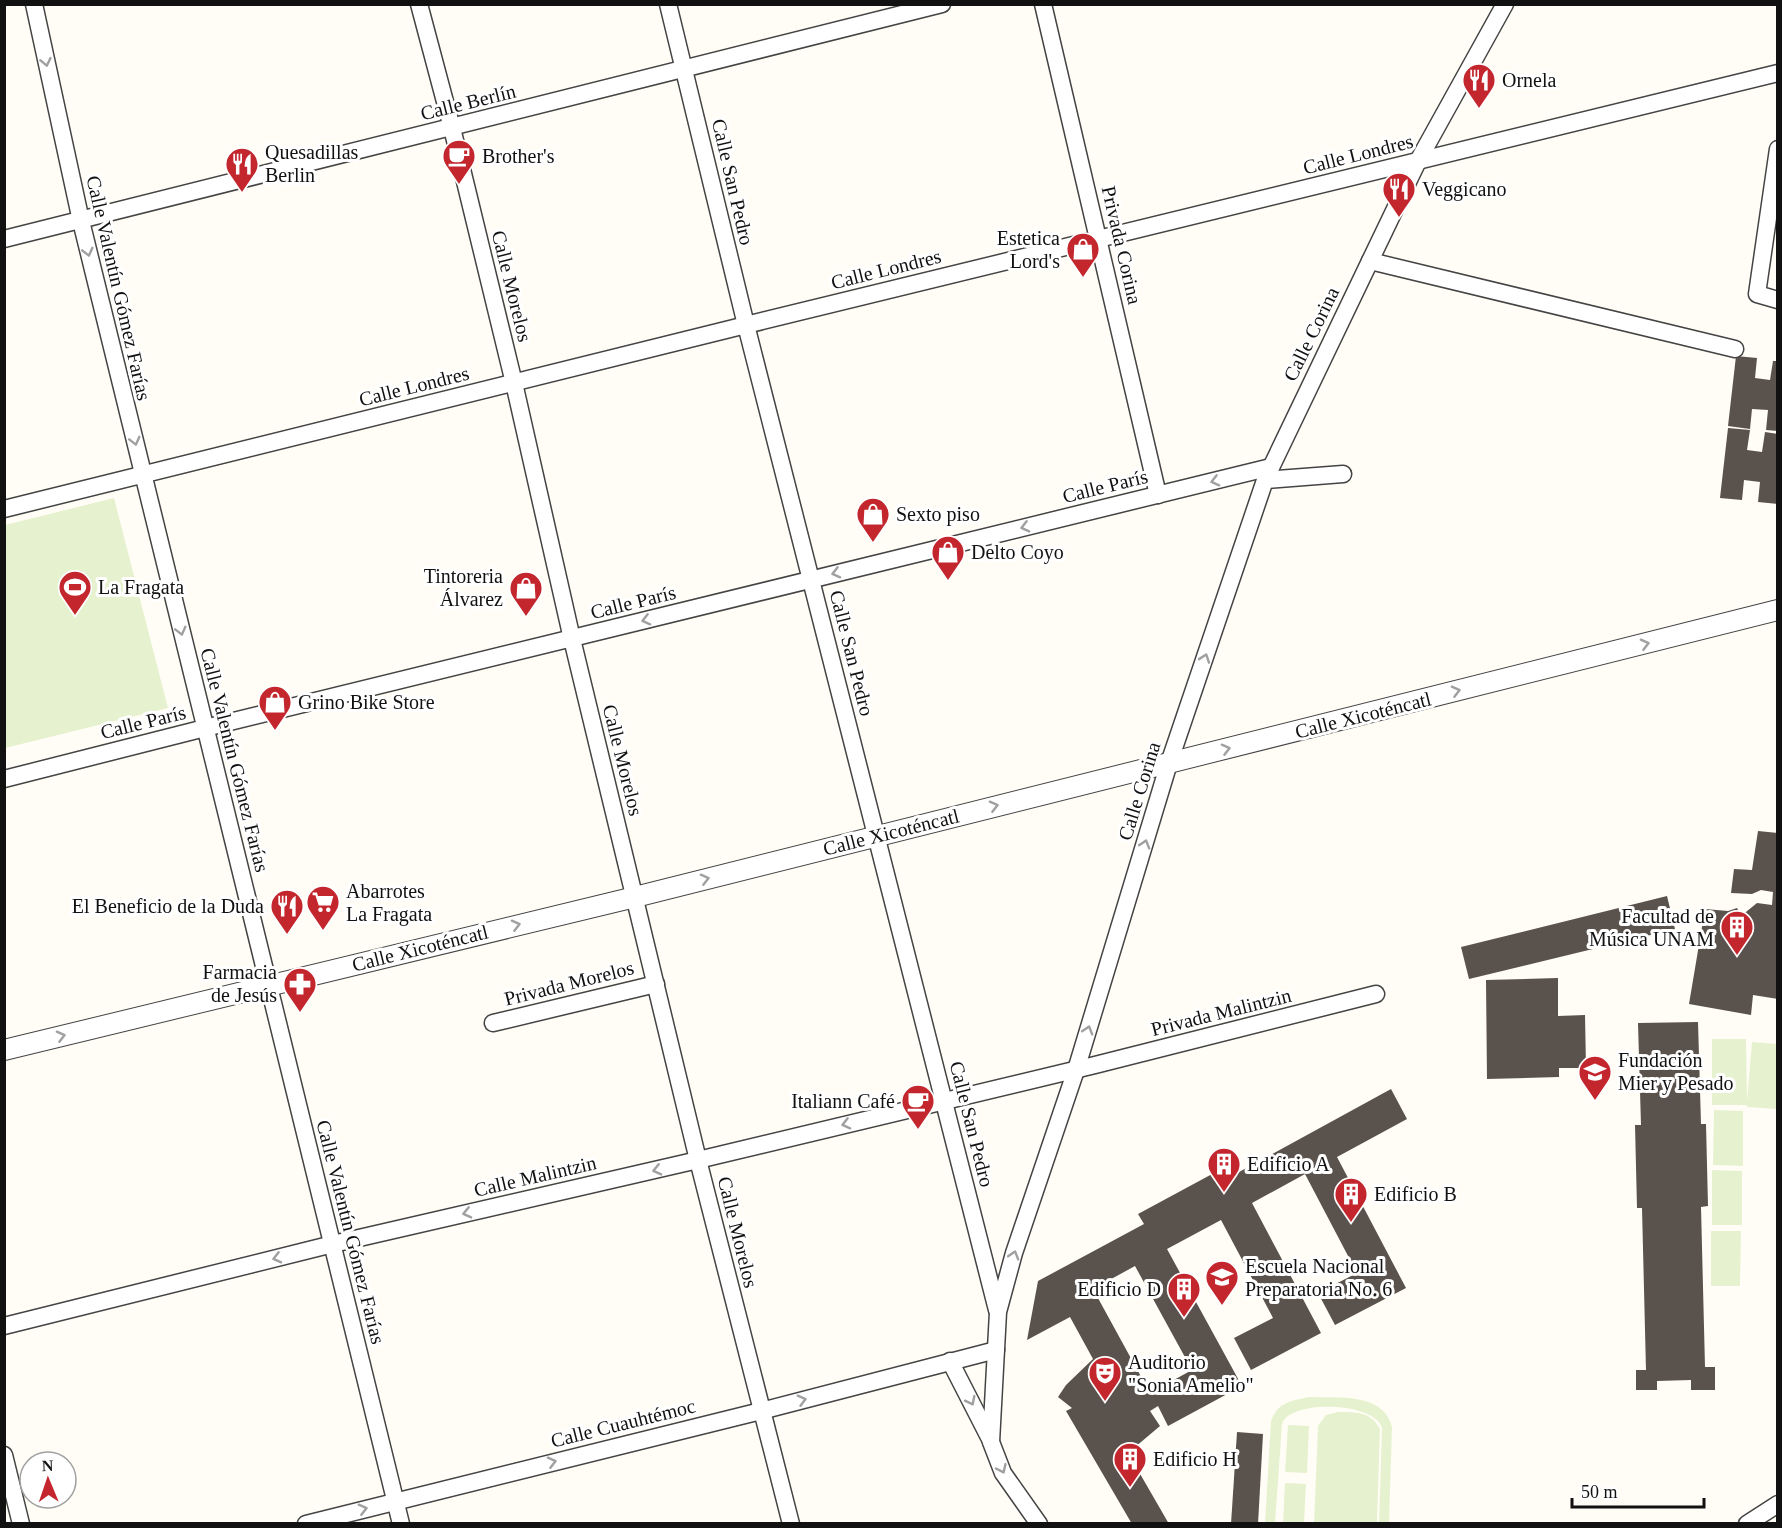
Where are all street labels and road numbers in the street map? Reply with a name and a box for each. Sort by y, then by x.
street label: Calle Berlín [418,80,518,124]
street label: Calle San Pedro [708,117,758,247]
street label: Calle Londres [1301,130,1416,178]
street label: Calle Valentín Gómez Farías [82,173,156,403]
street label: Privada Corina [1098,184,1146,306]
street label: Calle Morelos [488,228,536,344]
street label: Calle Londres [829,245,944,293]
street label: Calle Corina [1279,283,1343,384]
street label: Calle Londres [357,362,472,410]
street label: Calle París [1060,465,1150,507]
street label: Calle París [588,581,678,623]
street label: Calle San Pedro [826,588,878,718]
street label: Calle Valentín Gómez Farías [196,646,274,875]
street label: Calle Xicoténcatl [1293,687,1434,743]
street label: Calle París [98,701,188,743]
street label: Calle Morelos [599,702,647,818]
street label: Calle Corina [1114,739,1164,843]
street label: Calle Xicoténcatl [821,804,962,860]
street label: Calle Xicoténcatl [350,920,491,976]
street label: Privada Morelos [502,956,636,1010]
street label: Privada Malintzin [1149,984,1293,1040]
street label: Calle San Pedro [946,1059,998,1189]
street label: Calle Valentín Gómez Farías [312,1118,390,1347]
street label: Calle Malintzin [472,1151,598,1201]
street label: Calle Morelos [714,1174,762,1290]
street label: Calle Cuauhtémoc [548,1394,698,1452]

